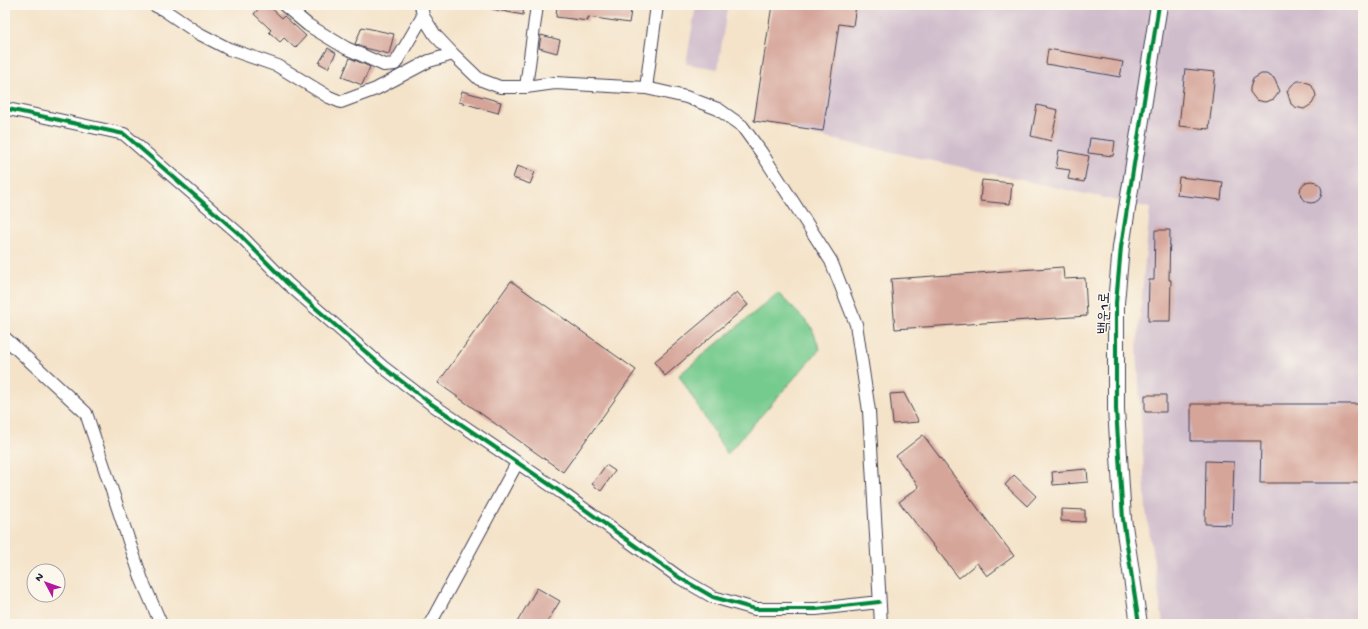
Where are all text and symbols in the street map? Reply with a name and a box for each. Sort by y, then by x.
street label: 백운1로 [1095,292,1115,334]
north arrow [26,563,66,603]
text: N [33,571,47,584]

